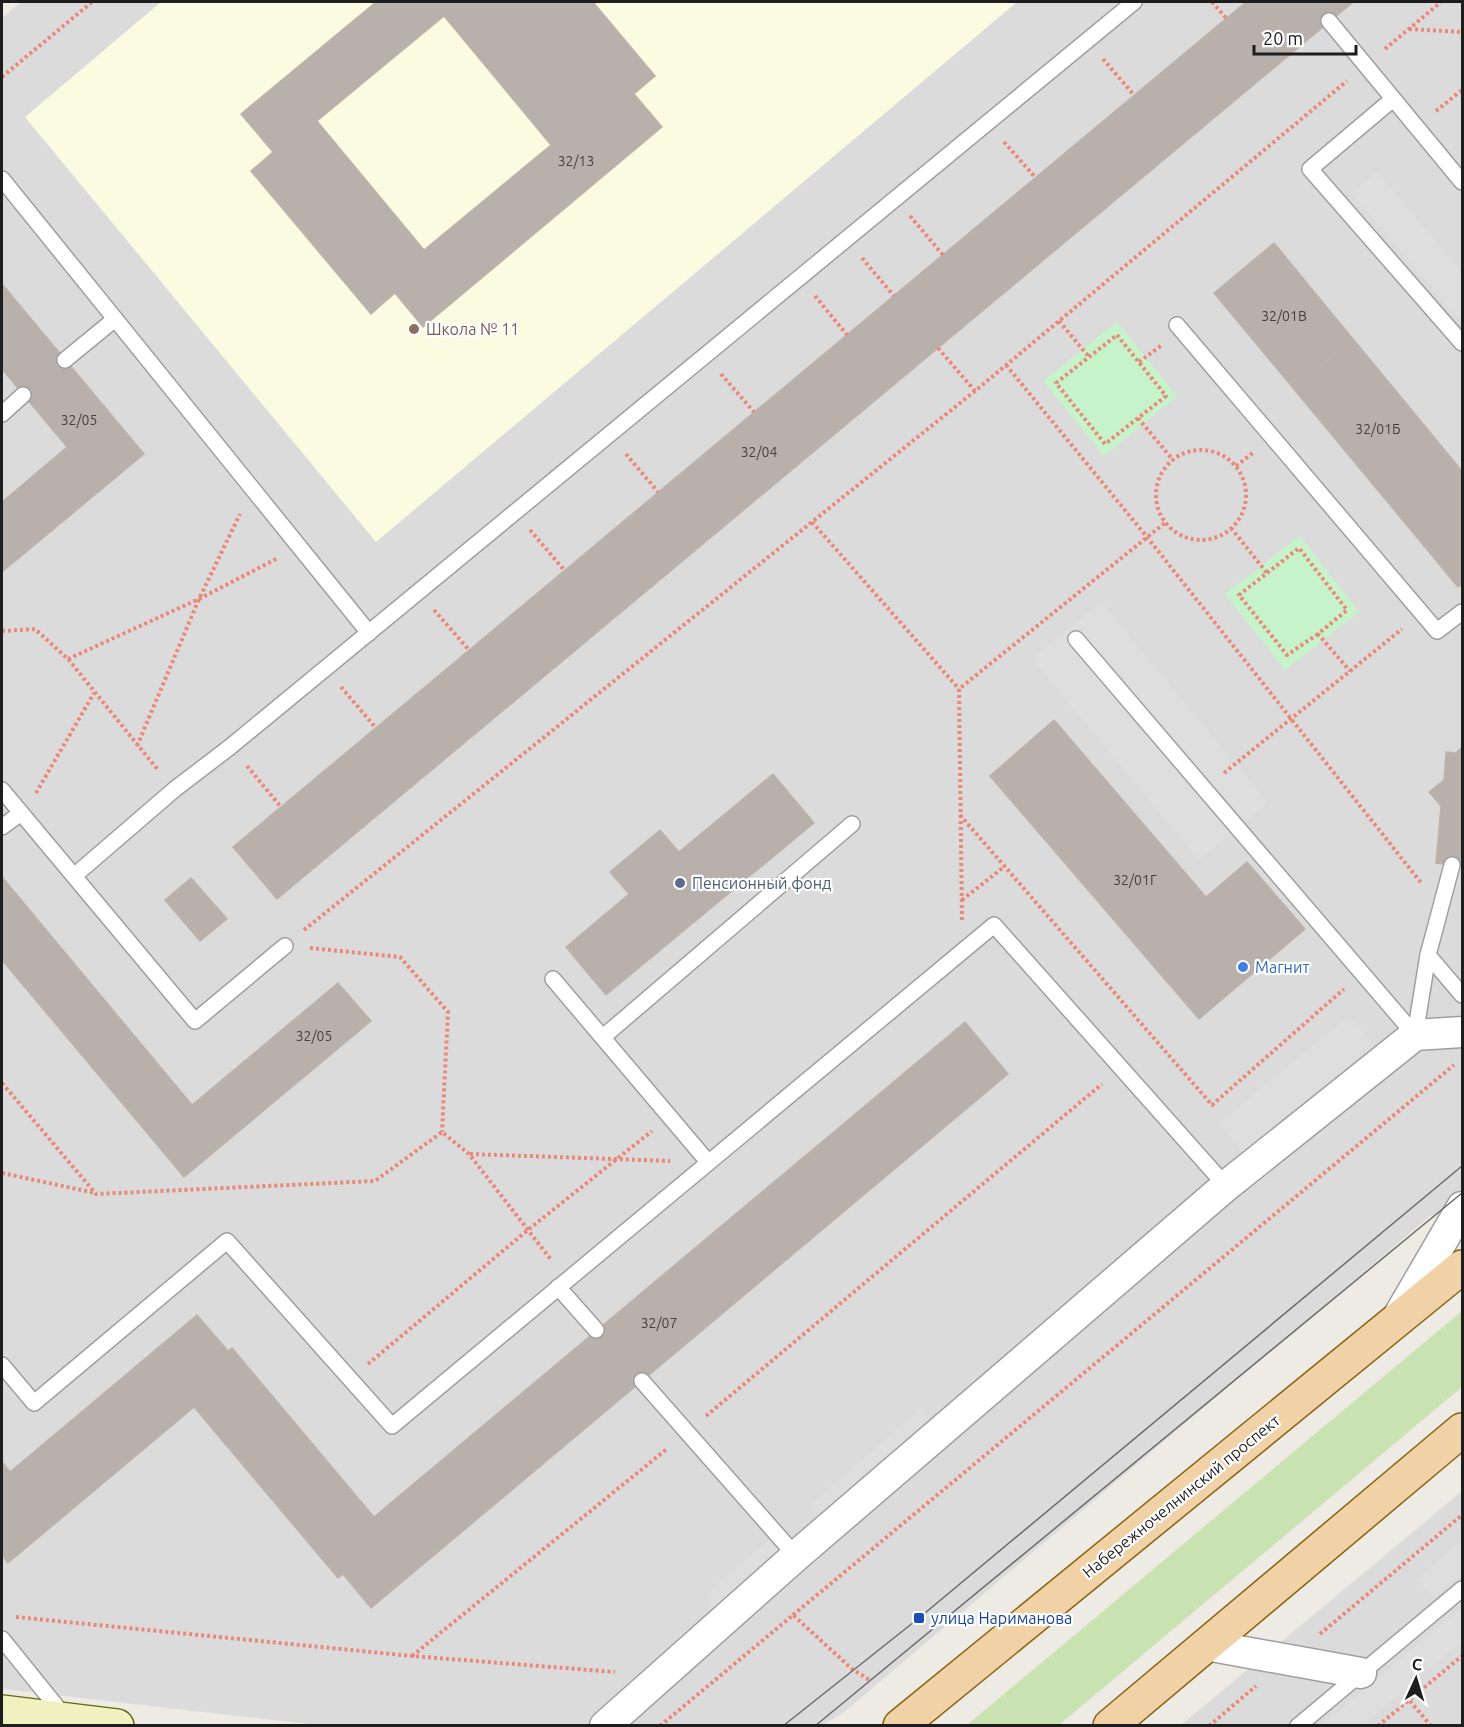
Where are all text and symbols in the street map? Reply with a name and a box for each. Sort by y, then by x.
scale bar [1254,18,1356,56]
text: 20 m [1263,28,1303,48]
house number: 32/13 [558,153,594,169]
house number: 32/01В [1261,308,1307,324]
place label: Школа № 11 [426,320,519,338]
marker: Школа № 11 [407,322,421,336]
house number: 32/05 [61,412,97,428]
house number: 32/01Б [1355,421,1401,437]
house number: 32/04 [741,444,777,460]
house number: 32/01Г [1113,872,1157,888]
place label: Пенсионный фонд [692,874,831,892]
marker: Пенсионный фонд [673,876,687,890]
place label: Магнит [1255,958,1310,976]
marker: Магнит [1236,960,1250,974]
house number: 32/05 [296,1028,332,1044]
house number: 32/07 [641,1315,677,1331]
street label: Набережночелнинский проспект [1079,1411,1283,1581]
place label: улица Нариманова [931,1609,1072,1627]
marker: улица Нариманова [912,1611,926,1625]
north arrow [1386,1649,1446,1709]
text: С [1411,1655,1423,1673]

